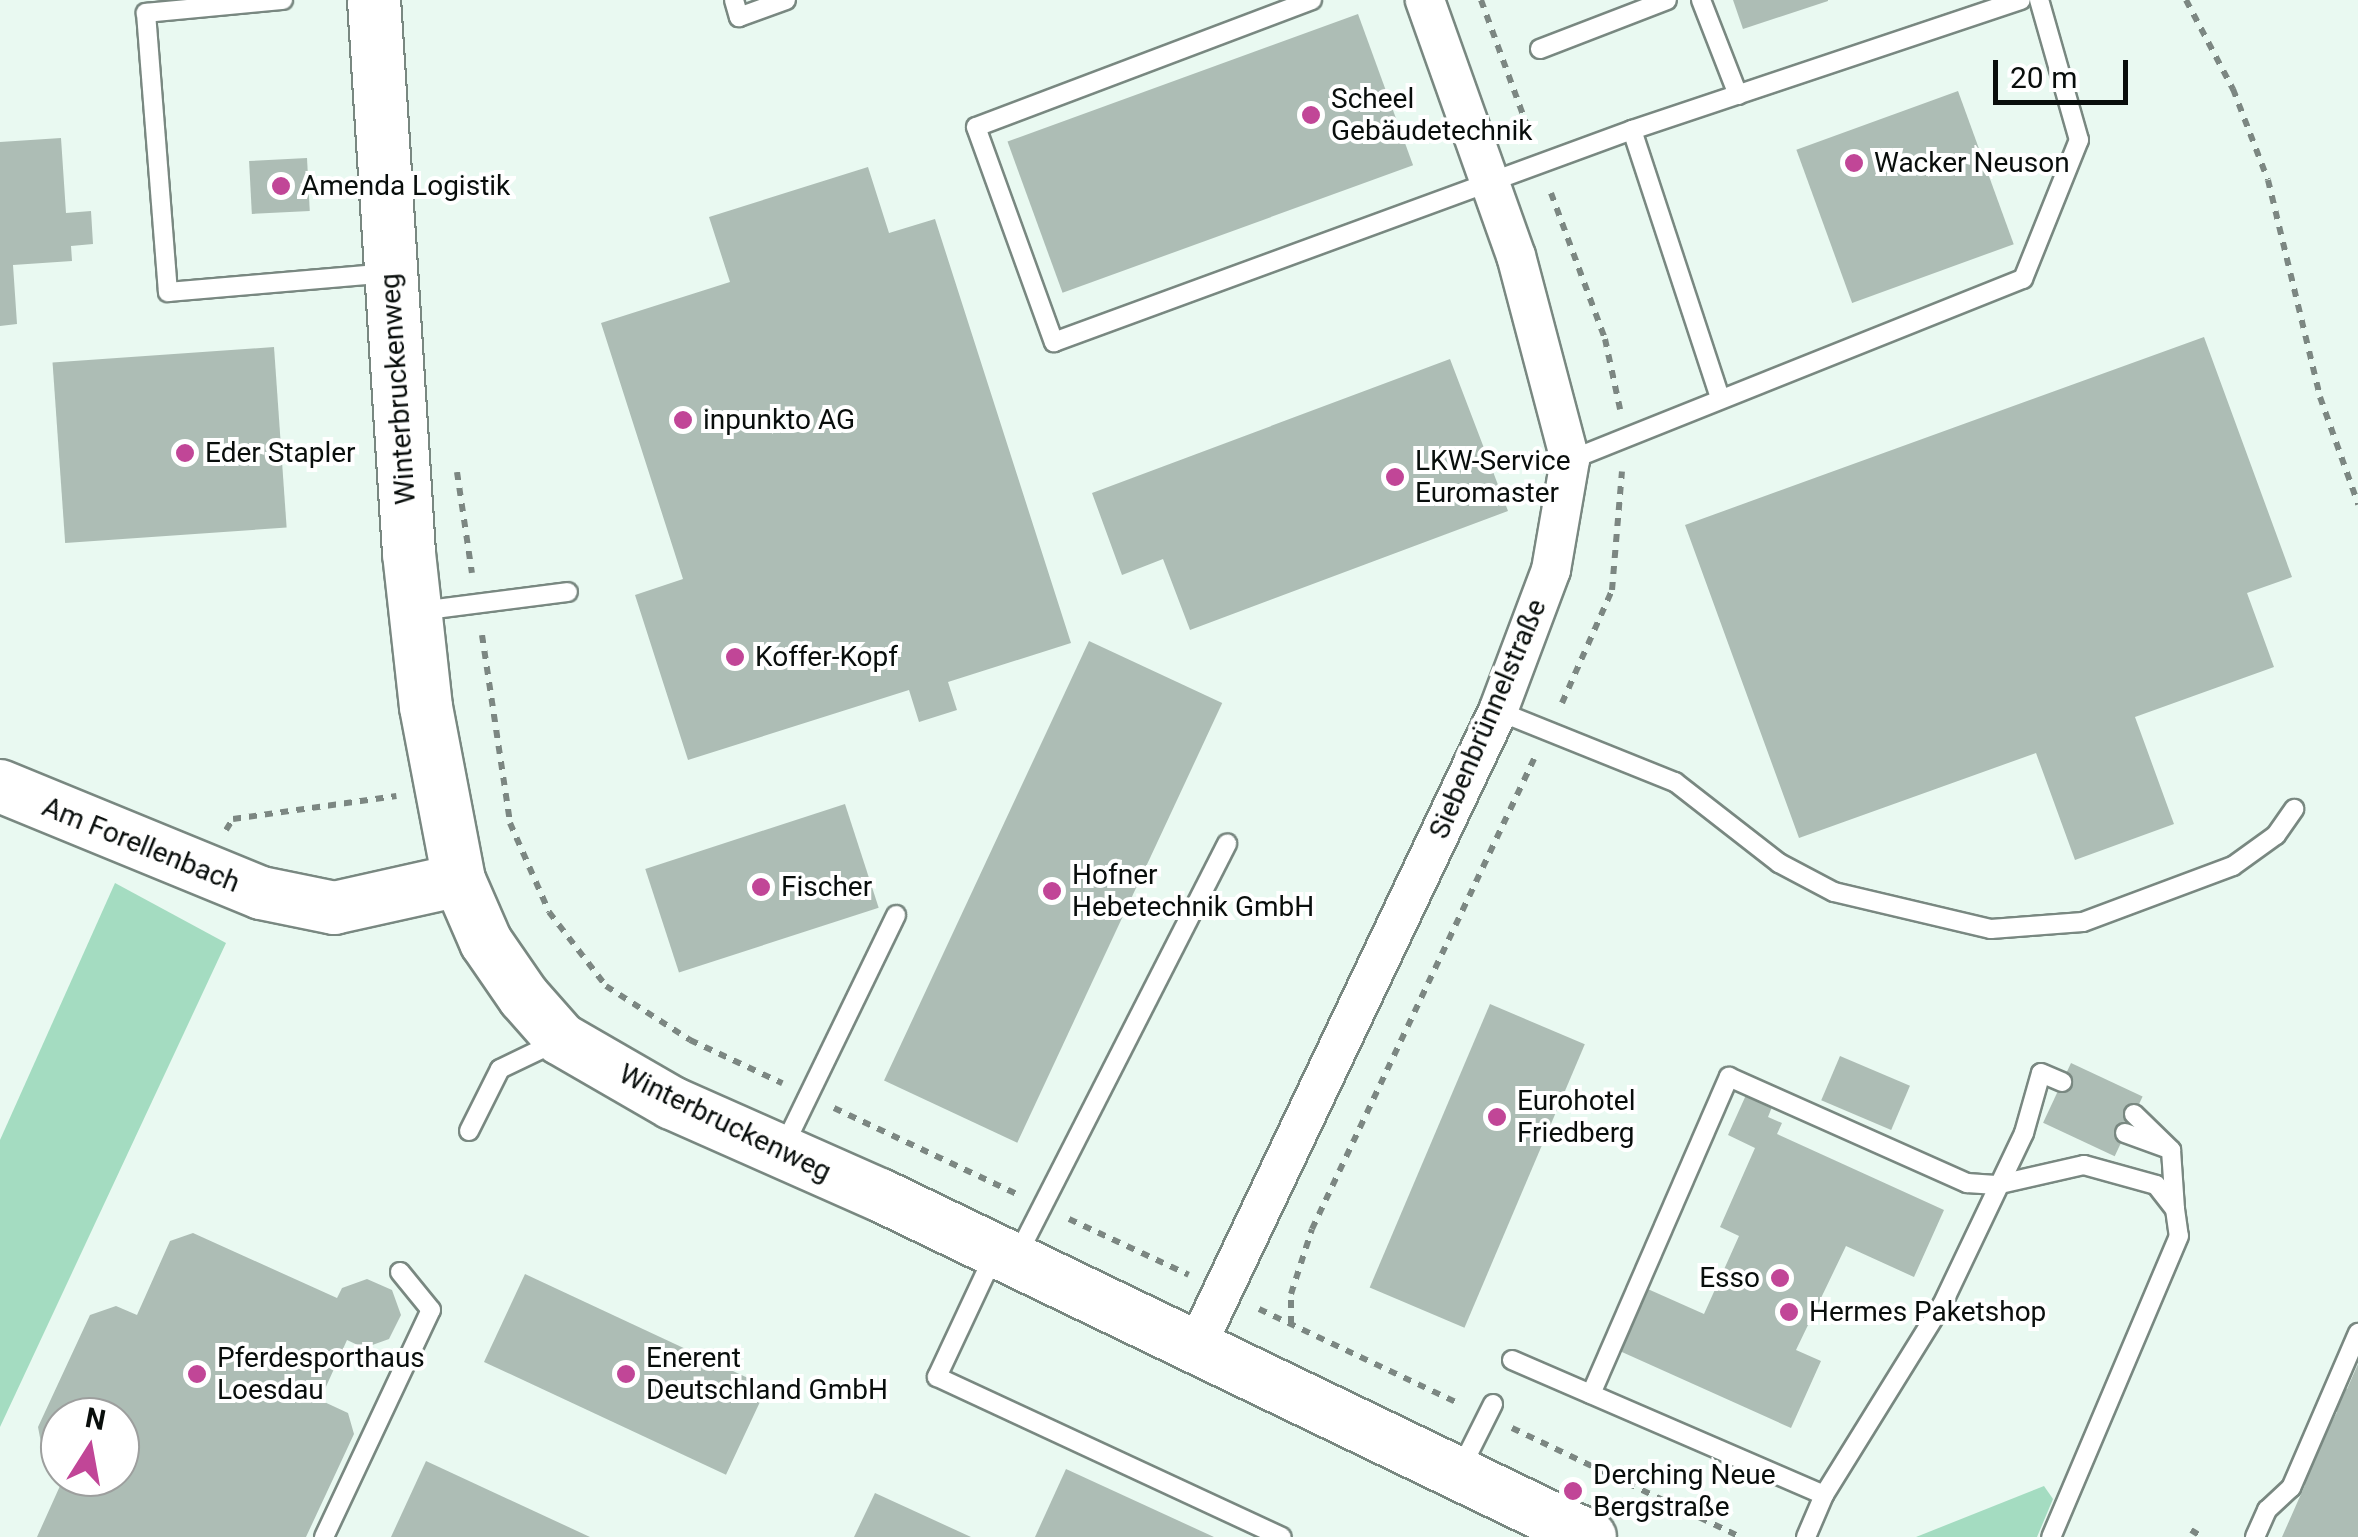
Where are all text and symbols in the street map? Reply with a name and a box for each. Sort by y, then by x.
scale bar [1998,40,2133,102]
text: 20 m [2010,60,2077,95]
place label: Scheel Gebäudetechnik [1331,82,1532,148]
marker: Scheel Gebäudetechnik [1300,104,1322,126]
place label: Wacker Neuson [1874,146,2070,180]
marker: Wacker Neuson [1843,152,1865,174]
place label: Amenda Logistik [301,169,510,203]
marker: Amenda Logistik [270,175,292,197]
street label: Winterbruckenweg [373,272,423,506]
place label: inpunkto AG [703,403,855,437]
marker: inpunkto AG [672,409,694,431]
place label: Eder Stapler [205,436,356,470]
marker: Eder Stapler [174,442,196,464]
place label: LKW-Service Euromaster [1415,444,1570,510]
marker: LKW-Service Euromaster [1384,466,1406,488]
street label: Siebenbrünnelstraße [1422,594,1554,844]
place label: Koffer-Kopf [755,640,898,674]
marker: Koffer-Kopf [724,646,746,668]
street label: Am Forellenbach [37,790,245,900]
place label: Hofner Hebetechnik GmbH [1072,858,1314,924]
place label: Fischer [781,870,872,904]
marker: Fischer [750,876,772,898]
marker: Hofner Hebetechnik GmbH [1041,880,1063,902]
street label: Winterbruckenweg [613,1057,837,1189]
place label: Eurohotel Friedberg [1517,1084,1636,1150]
marker: Eurohotel Friedberg [1486,1106,1508,1128]
place label: Esso [1699,1261,1760,1295]
marker: Esso [1769,1267,1791,1289]
place label: Hermes Paketshop [1809,1295,2046,1329]
marker: Hermes Paketshop [1778,1301,1800,1323]
place label: Pferdesporthaus Loesdau [217,1341,425,1407]
place label: Enerent Deutschland GmbH [646,1341,888,1407]
marker: Pferdesporthaus Loesdau [186,1363,208,1385]
marker: Enerent Deutschland GmbH [615,1363,637,1385]
north arrow [40,1397,140,1497]
text: N [83,1401,108,1437]
place label: Derching Neue Bergstraße [1593,1458,1776,1524]
marker: Derching Neue Bergstraße [1562,1480,1584,1502]

